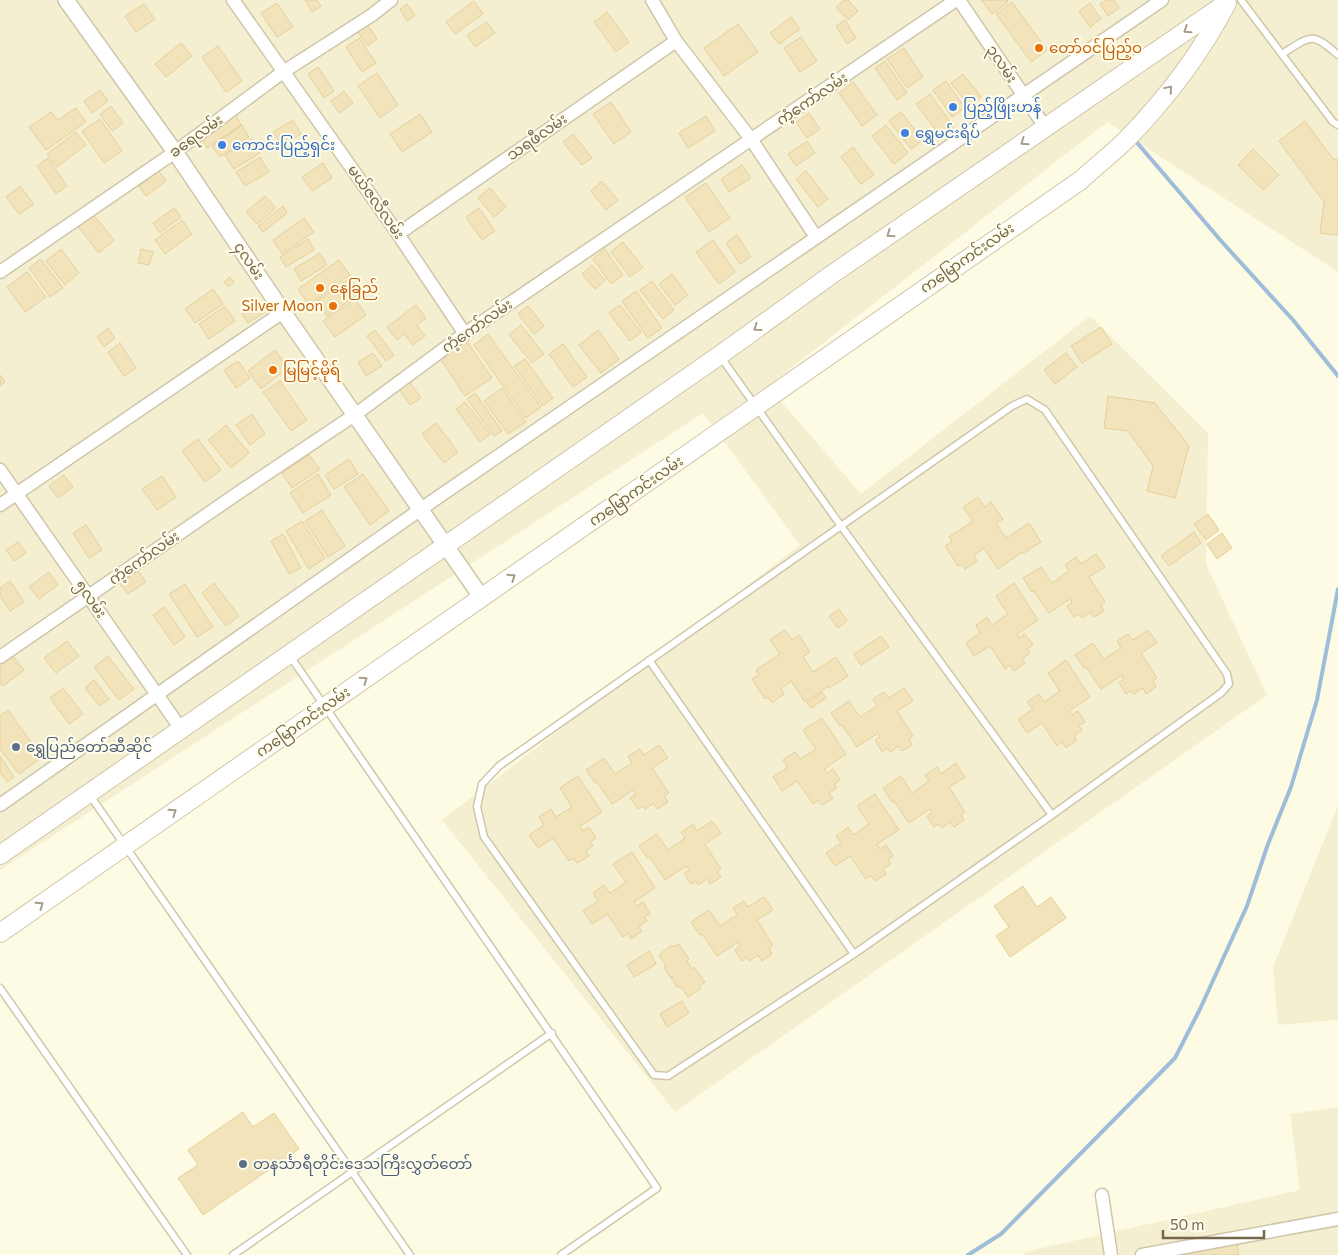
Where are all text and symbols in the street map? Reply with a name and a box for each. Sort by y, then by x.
one-way arrow [1183,24,1192,34]
place label: တော်ဝင်ပြည့်ဝ [1049,38,1142,60]
street label: ၃လမ်း [980,41,1022,88]
marker: တော်ဝင်ပြည့်ဝ [1033,42,1045,54]
street label: ကံ့ကော်လမ်း [772,68,852,130]
one-way arrow [1164,86,1173,95]
place label: ပြည့်ဖြိုးဟန် [963,97,1042,119]
marker: ပြည့်ဖြိုးဟန် [947,101,959,113]
street label: သရဖီလမ်း [503,109,572,167]
street label: ခရေလမ်း [165,110,228,164]
place label: ရွှေမင်းရိပ် [915,123,980,145]
marker: ရွှေမင်းရိပ် [899,127,911,139]
place label: ကောင်းပြည့်ရှင်း [232,135,335,157]
one-way arrow [1020,136,1029,145]
marker: ကောင်းပြည့်ရှင်း [216,139,228,151]
street label: မယ်ဇလီလမ်း [345,161,409,242]
street label: ကမြောကင်းလမ်း [916,218,1019,300]
one-way arrow [886,228,895,238]
street label: ၄လမ်း [227,238,269,285]
place label: နေခြည် [330,278,378,300]
marker: နေခြည် [314,282,326,294]
street label: ကံ့ကော်လမ်း [438,294,516,358]
place label: Silver Moon [241,296,323,314]
marker: Silver Moon [327,300,339,312]
one-way arrow [753,322,763,331]
place label: မြမြင့်မိုရ် [283,360,341,382]
marker: မြမြင့်မိုရ် [267,364,279,376]
street label: ကမြောကင်းလမ်း [585,451,688,533]
street label: ကံ့ကော်လမ်း [105,526,183,590]
one-way arrow [506,574,516,583]
street label: ၅လမ်း [69,576,111,623]
one-way arrow [359,677,368,686]
street label: ကမြောကင်းလမ်း [252,682,355,764]
place label: ရွှေပြည်တော်ဆီဆိုင် [26,737,152,759]
marker: ရွှေပြည်တော်ဆီဆိုင် [10,741,22,753]
one-way arrow [167,809,177,818]
one-way arrow [34,902,44,911]
place label: တနင်္သာရီတိုင်းဒေသကြီးလွှတ်တော် [253,1154,472,1176]
marker: တနင်္သာရီတိုင်းဒေသကြီးလွှတ်တော် [237,1158,249,1170]
scale bar [1163,1208,1264,1240]
text: 50 m [1170,1215,1204,1233]

